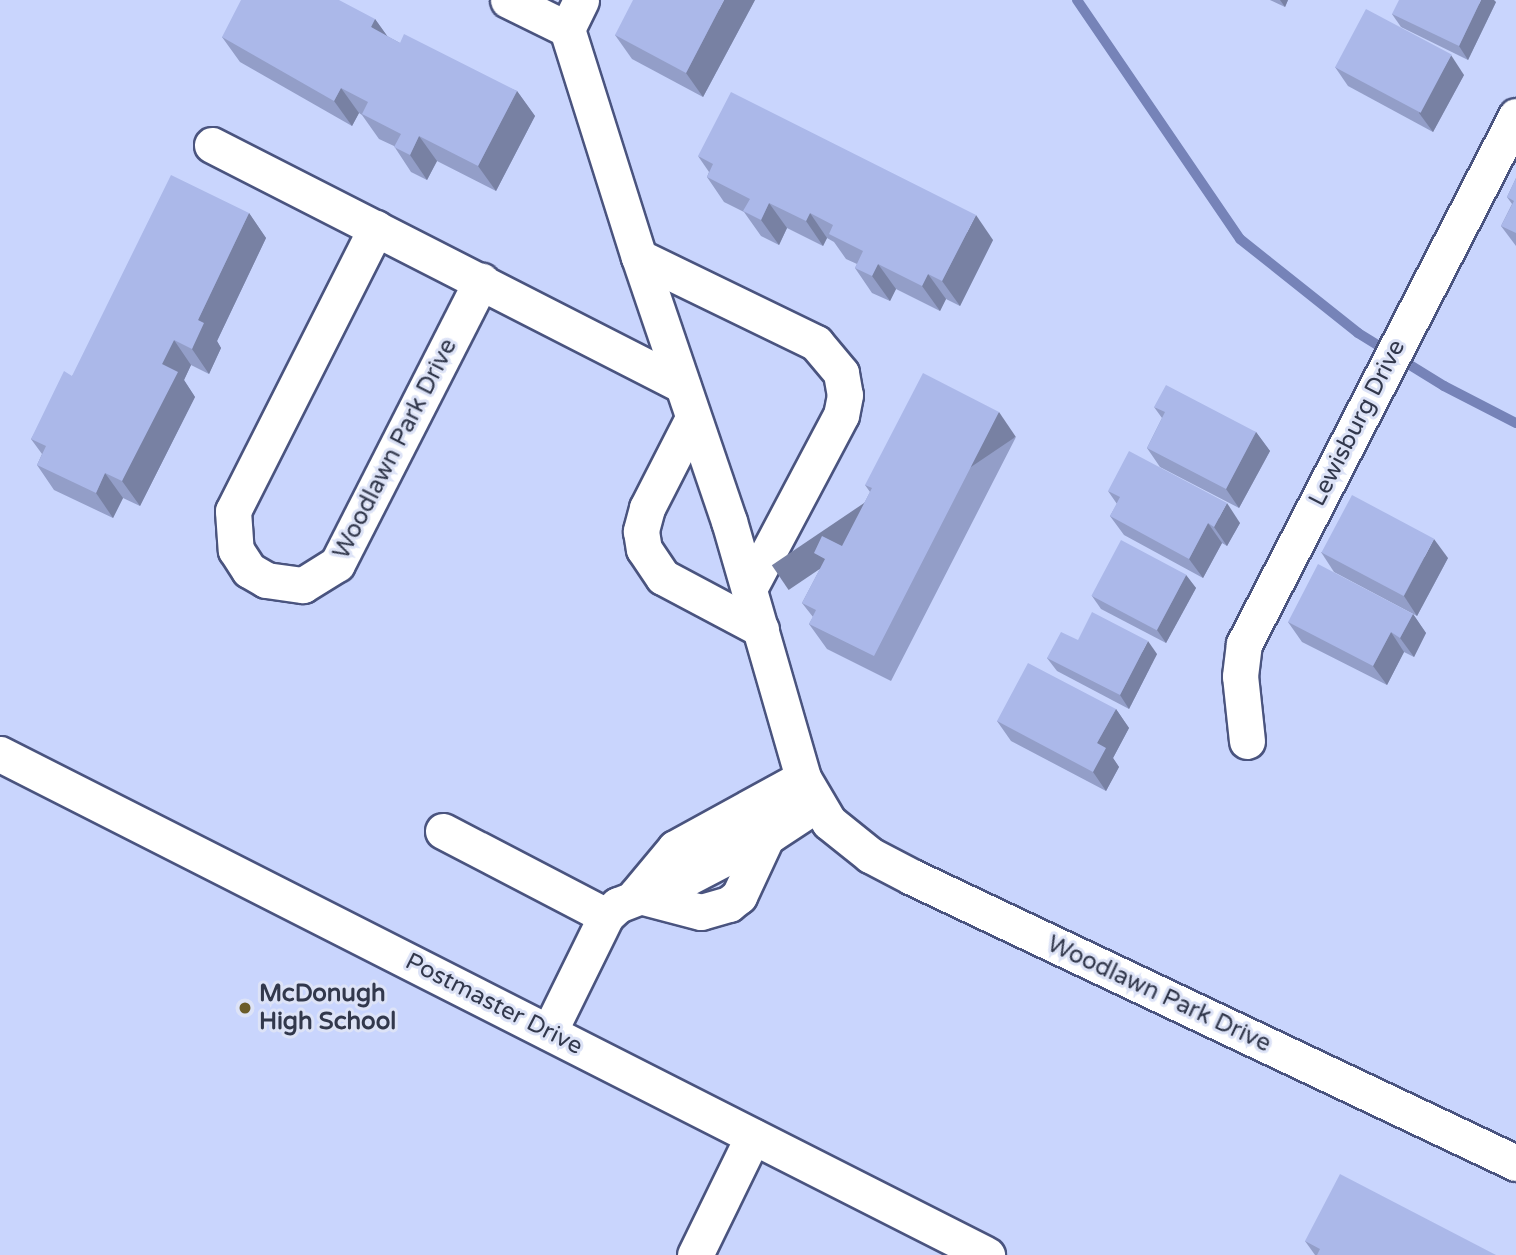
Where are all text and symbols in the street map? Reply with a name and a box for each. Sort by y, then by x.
street label: Woodlawn Park Drive [327,334,463,564]
street label: Lewisburg Drive [1303,335,1411,511]
street label: Woodlawn Park Drive [1043,930,1275,1058]
street label: Postmaster Drive [401,947,587,1061]
place label: McDonugh High School [259,980,396,1036]
marker: McDonugh High School [237,1000,253,1016]

